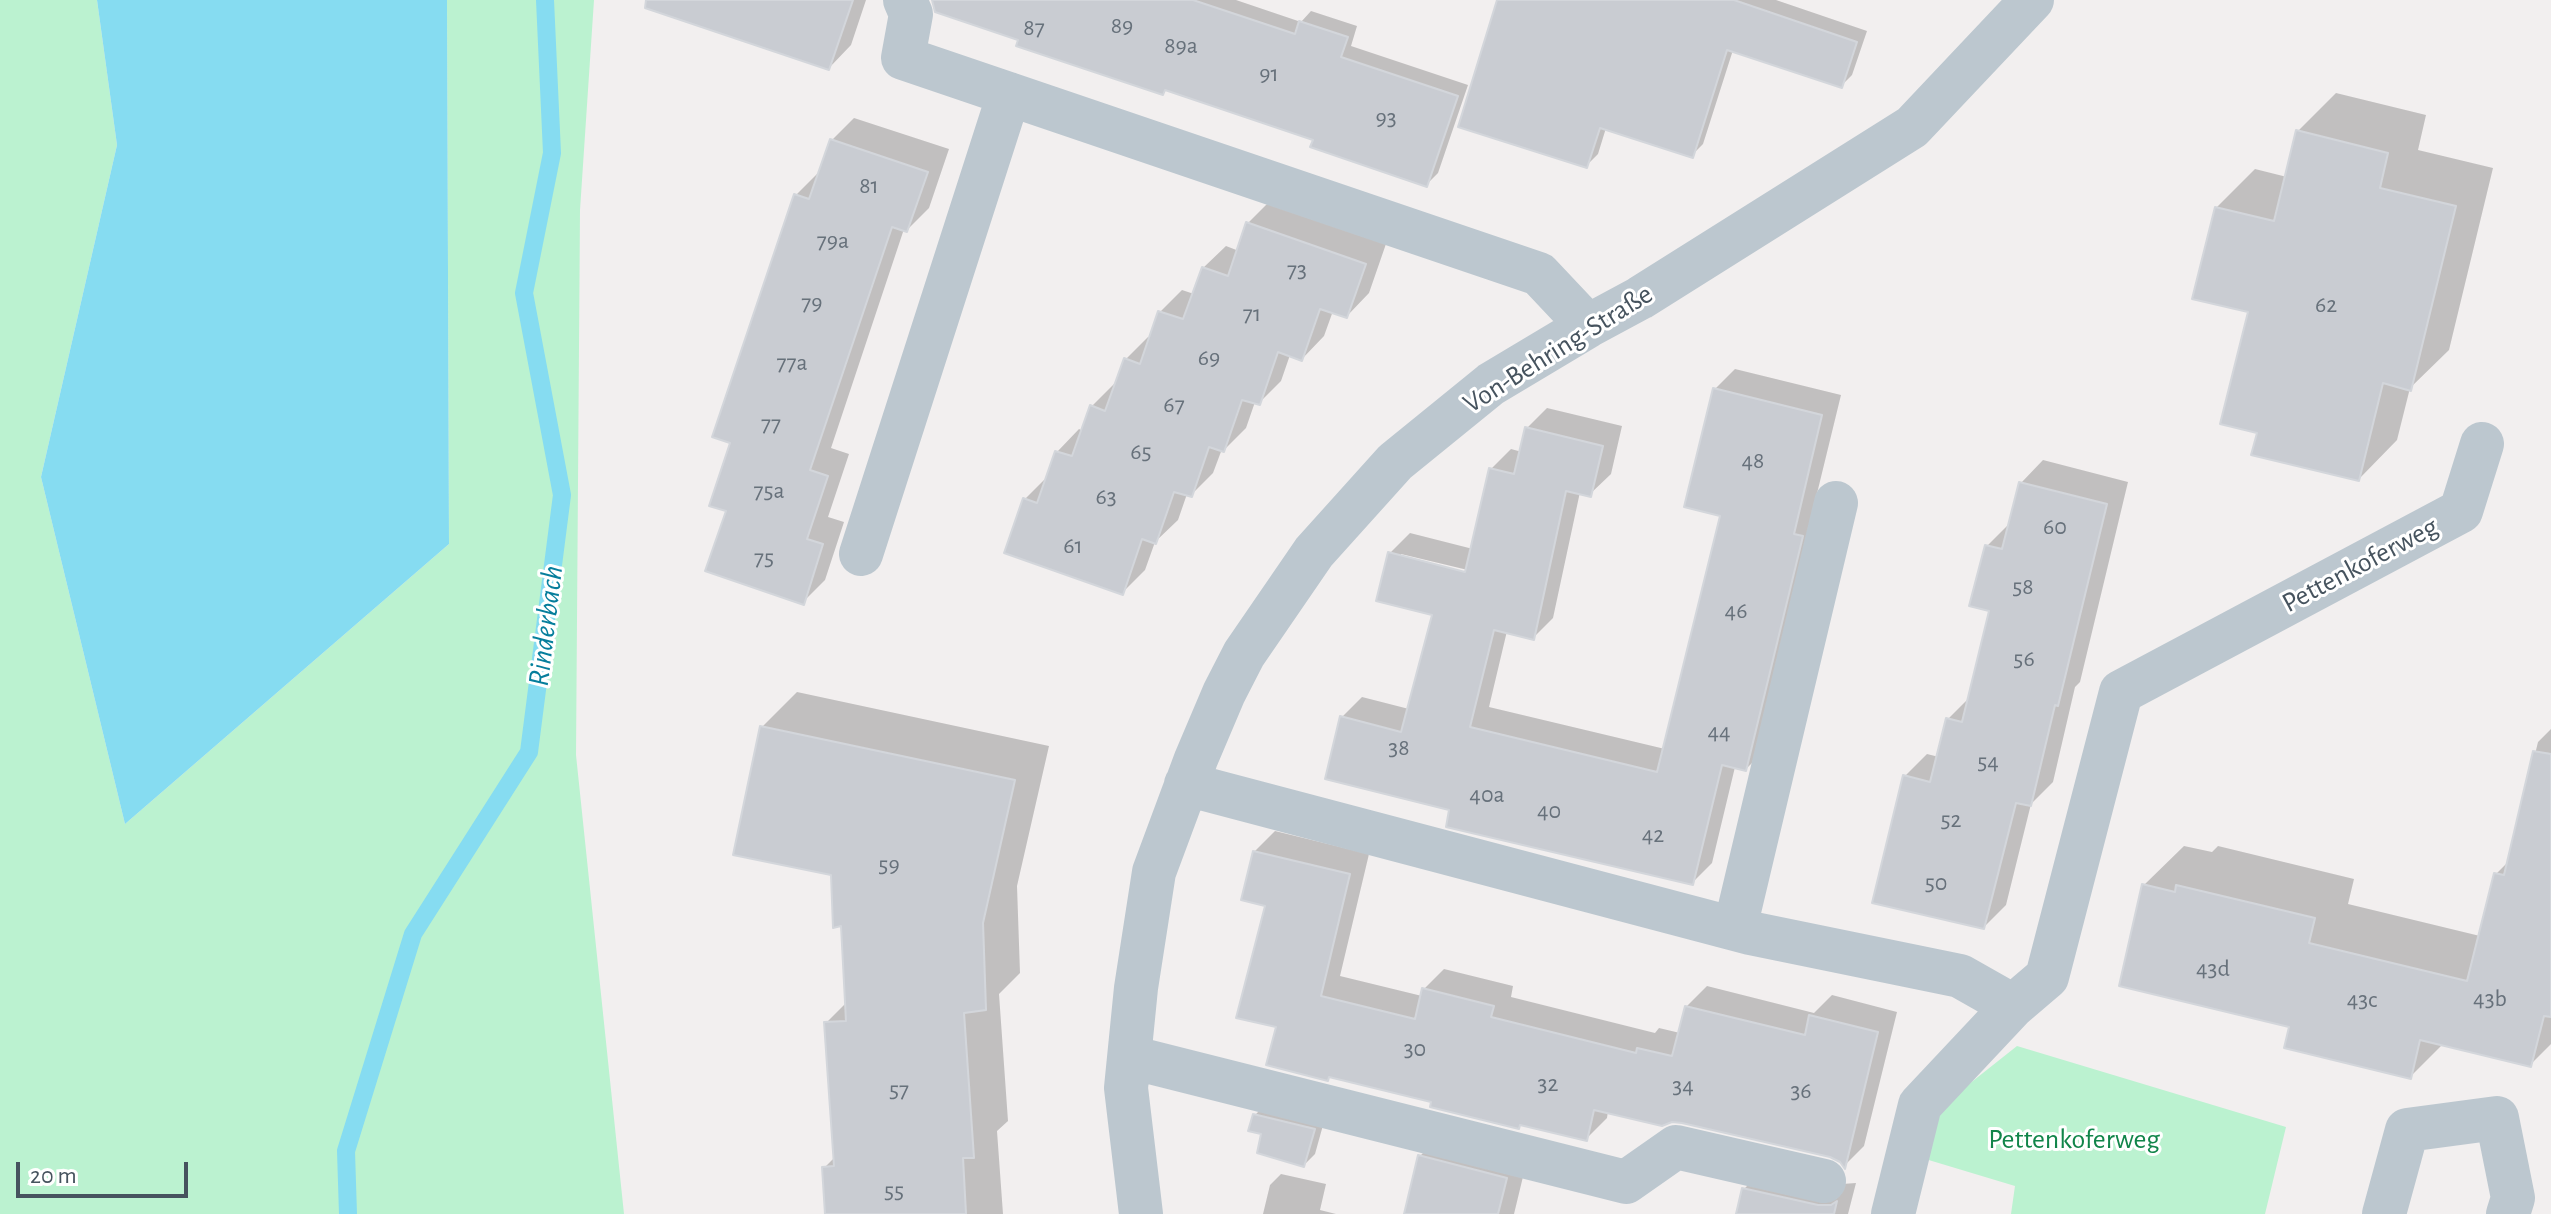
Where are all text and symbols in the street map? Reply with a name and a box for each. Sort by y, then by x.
house number: 89 [1111,12,1133,40]
house number: 87 [1023,14,1045,42]
house number: 89a [1164,32,1198,60]
house number: 91 [1259,60,1279,88]
house number: 93 [1375,104,1397,132]
house number: 81 [859,172,879,200]
house number: 79a [817,227,849,255]
house number: 73 [1287,256,1307,284]
street label: Von-Behring-Straße [1457,277,1659,421]
house number: 79 [801,289,823,317]
house number: 62 [2315,291,2337,319]
house number: 71 [1243,300,1261,328]
house number: 69 [1198,344,1220,372]
house number: 77a [776,349,808,377]
house number: 67 [1163,391,1185,419]
house number: 77 [761,410,781,438]
house number: 65 [1130,438,1152,466]
house number: 48 [1742,447,1764,475]
house number: 75a [753,477,785,505]
house number: 63 [1095,483,1117,511]
street label: Pettenkoferweg [2276,510,2444,620]
house number: 60 [2043,513,2067,541]
house number: 61 [1063,532,1083,560]
house number: 75 [754,544,774,572]
water label: Rinderbach [521,564,571,688]
house number: 58 [2012,573,2034,601]
house number: 46 [1725,597,1747,625]
house number: 56 [2013,645,2035,673]
house number: 44 [1707,718,1731,746]
house number: 38 [1388,734,1410,762]
house number: 54 [1977,748,1999,776]
house number: 40a [1469,781,1505,809]
house number: 40 [1537,797,1561,825]
house number: 52 [1941,806,1961,834]
house number: 42 [1642,821,1664,849]
house number: 59 [878,851,900,879]
house number: 50 [1925,869,1947,897]
house number: 43d [2196,955,2230,983]
house number: 43b [2473,985,2507,1013]
house number: 43c [2347,986,2377,1014]
house number: 30 [1404,1035,1426,1063]
house number: 32 [1538,1070,1558,1098]
house number: 34 [1672,1072,1694,1100]
house number: 57 [889,1076,909,1104]
house number: 36 [1790,1077,1812,1105]
park label: Pettenkoferweg [1988,1123,2160,1157]
scale bar [20,1146,192,1196]
text: 20 m [30,1164,77,1188]
house number: 55 [884,1177,904,1205]

